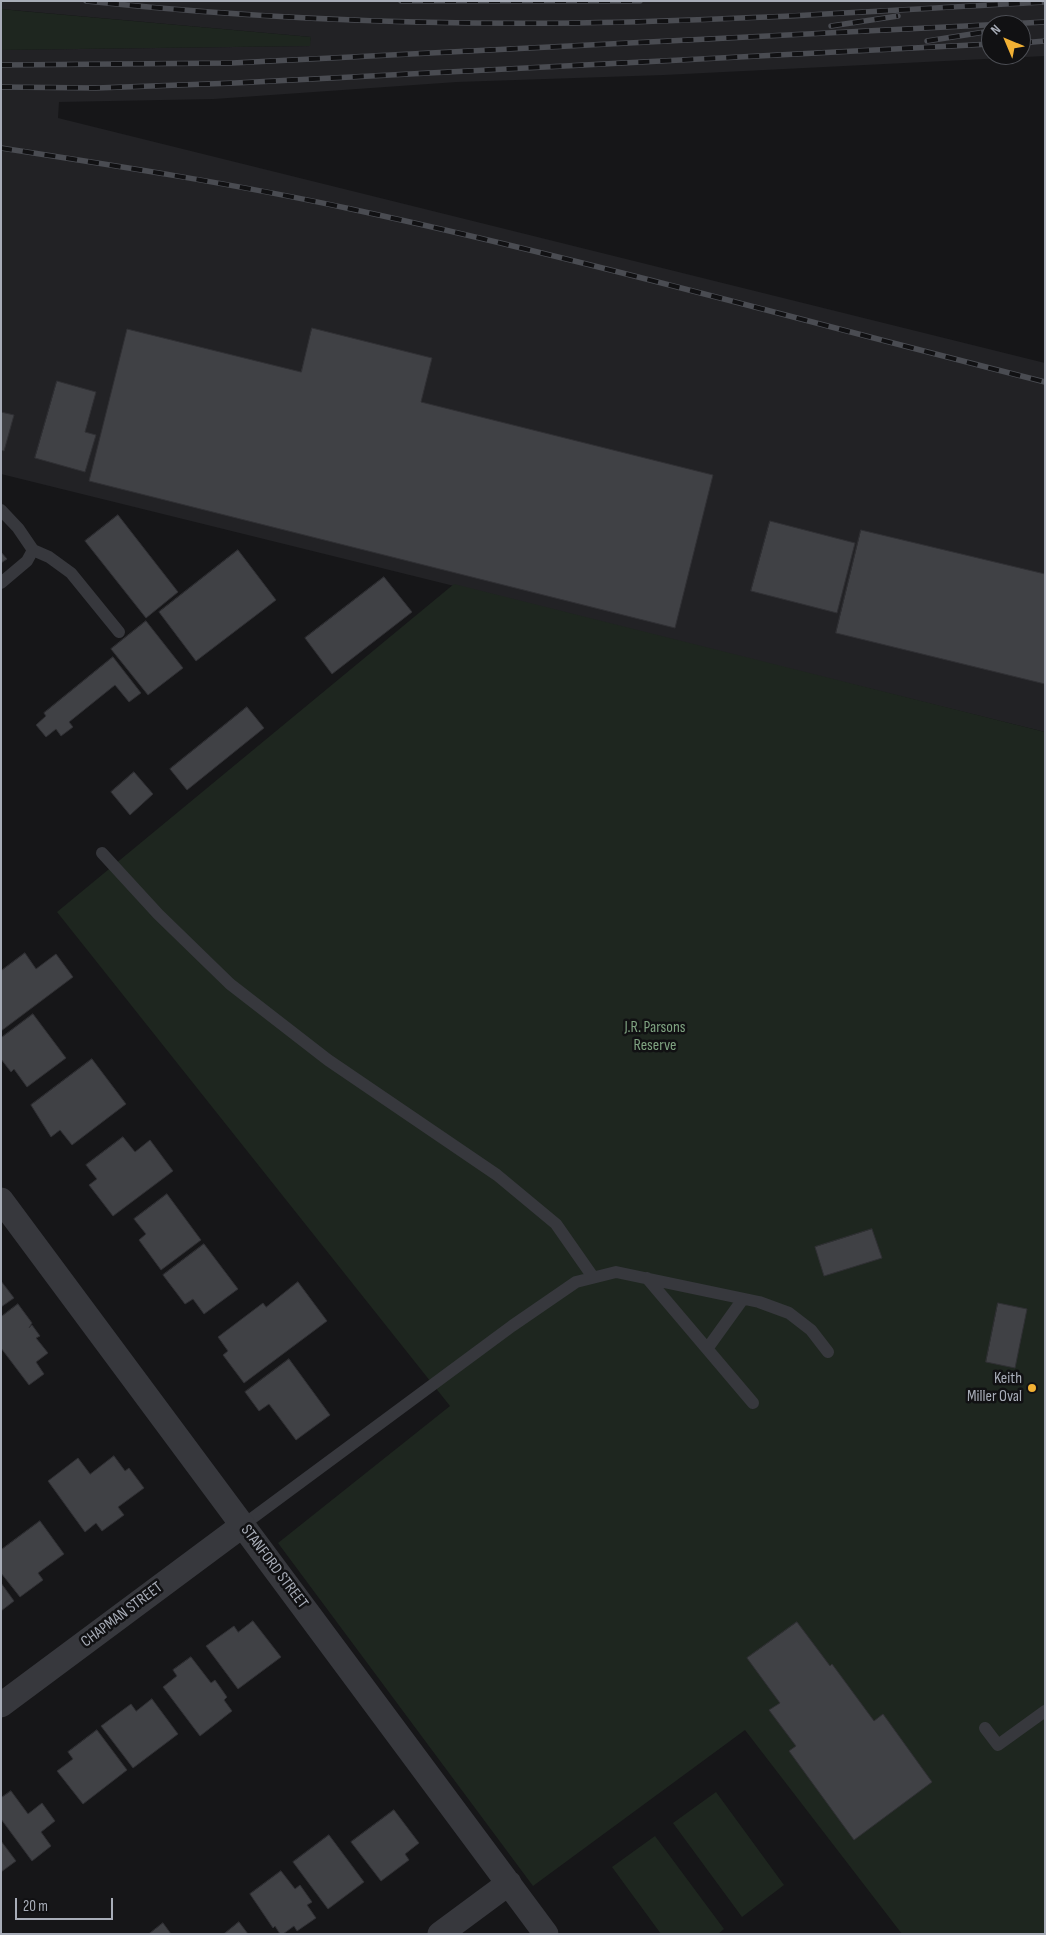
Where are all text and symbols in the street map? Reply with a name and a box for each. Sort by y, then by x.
north arrow [981,15,1031,65]
text: N [987,21,1004,38]
park label: J.R. Parsons Reserve [624,1018,686,1056]
place label: Keith Miller Oval [967,1369,1022,1407]
marker: Keith Miller Oval [1026,1382,1038,1394]
street label: STANFORD STREET [236,1521,312,1613]
street label: CHAPMAN STREET [78,1578,166,1652]
scale bar [18,1888,115,1920]
text: 20 m [23,1897,48,1916]

